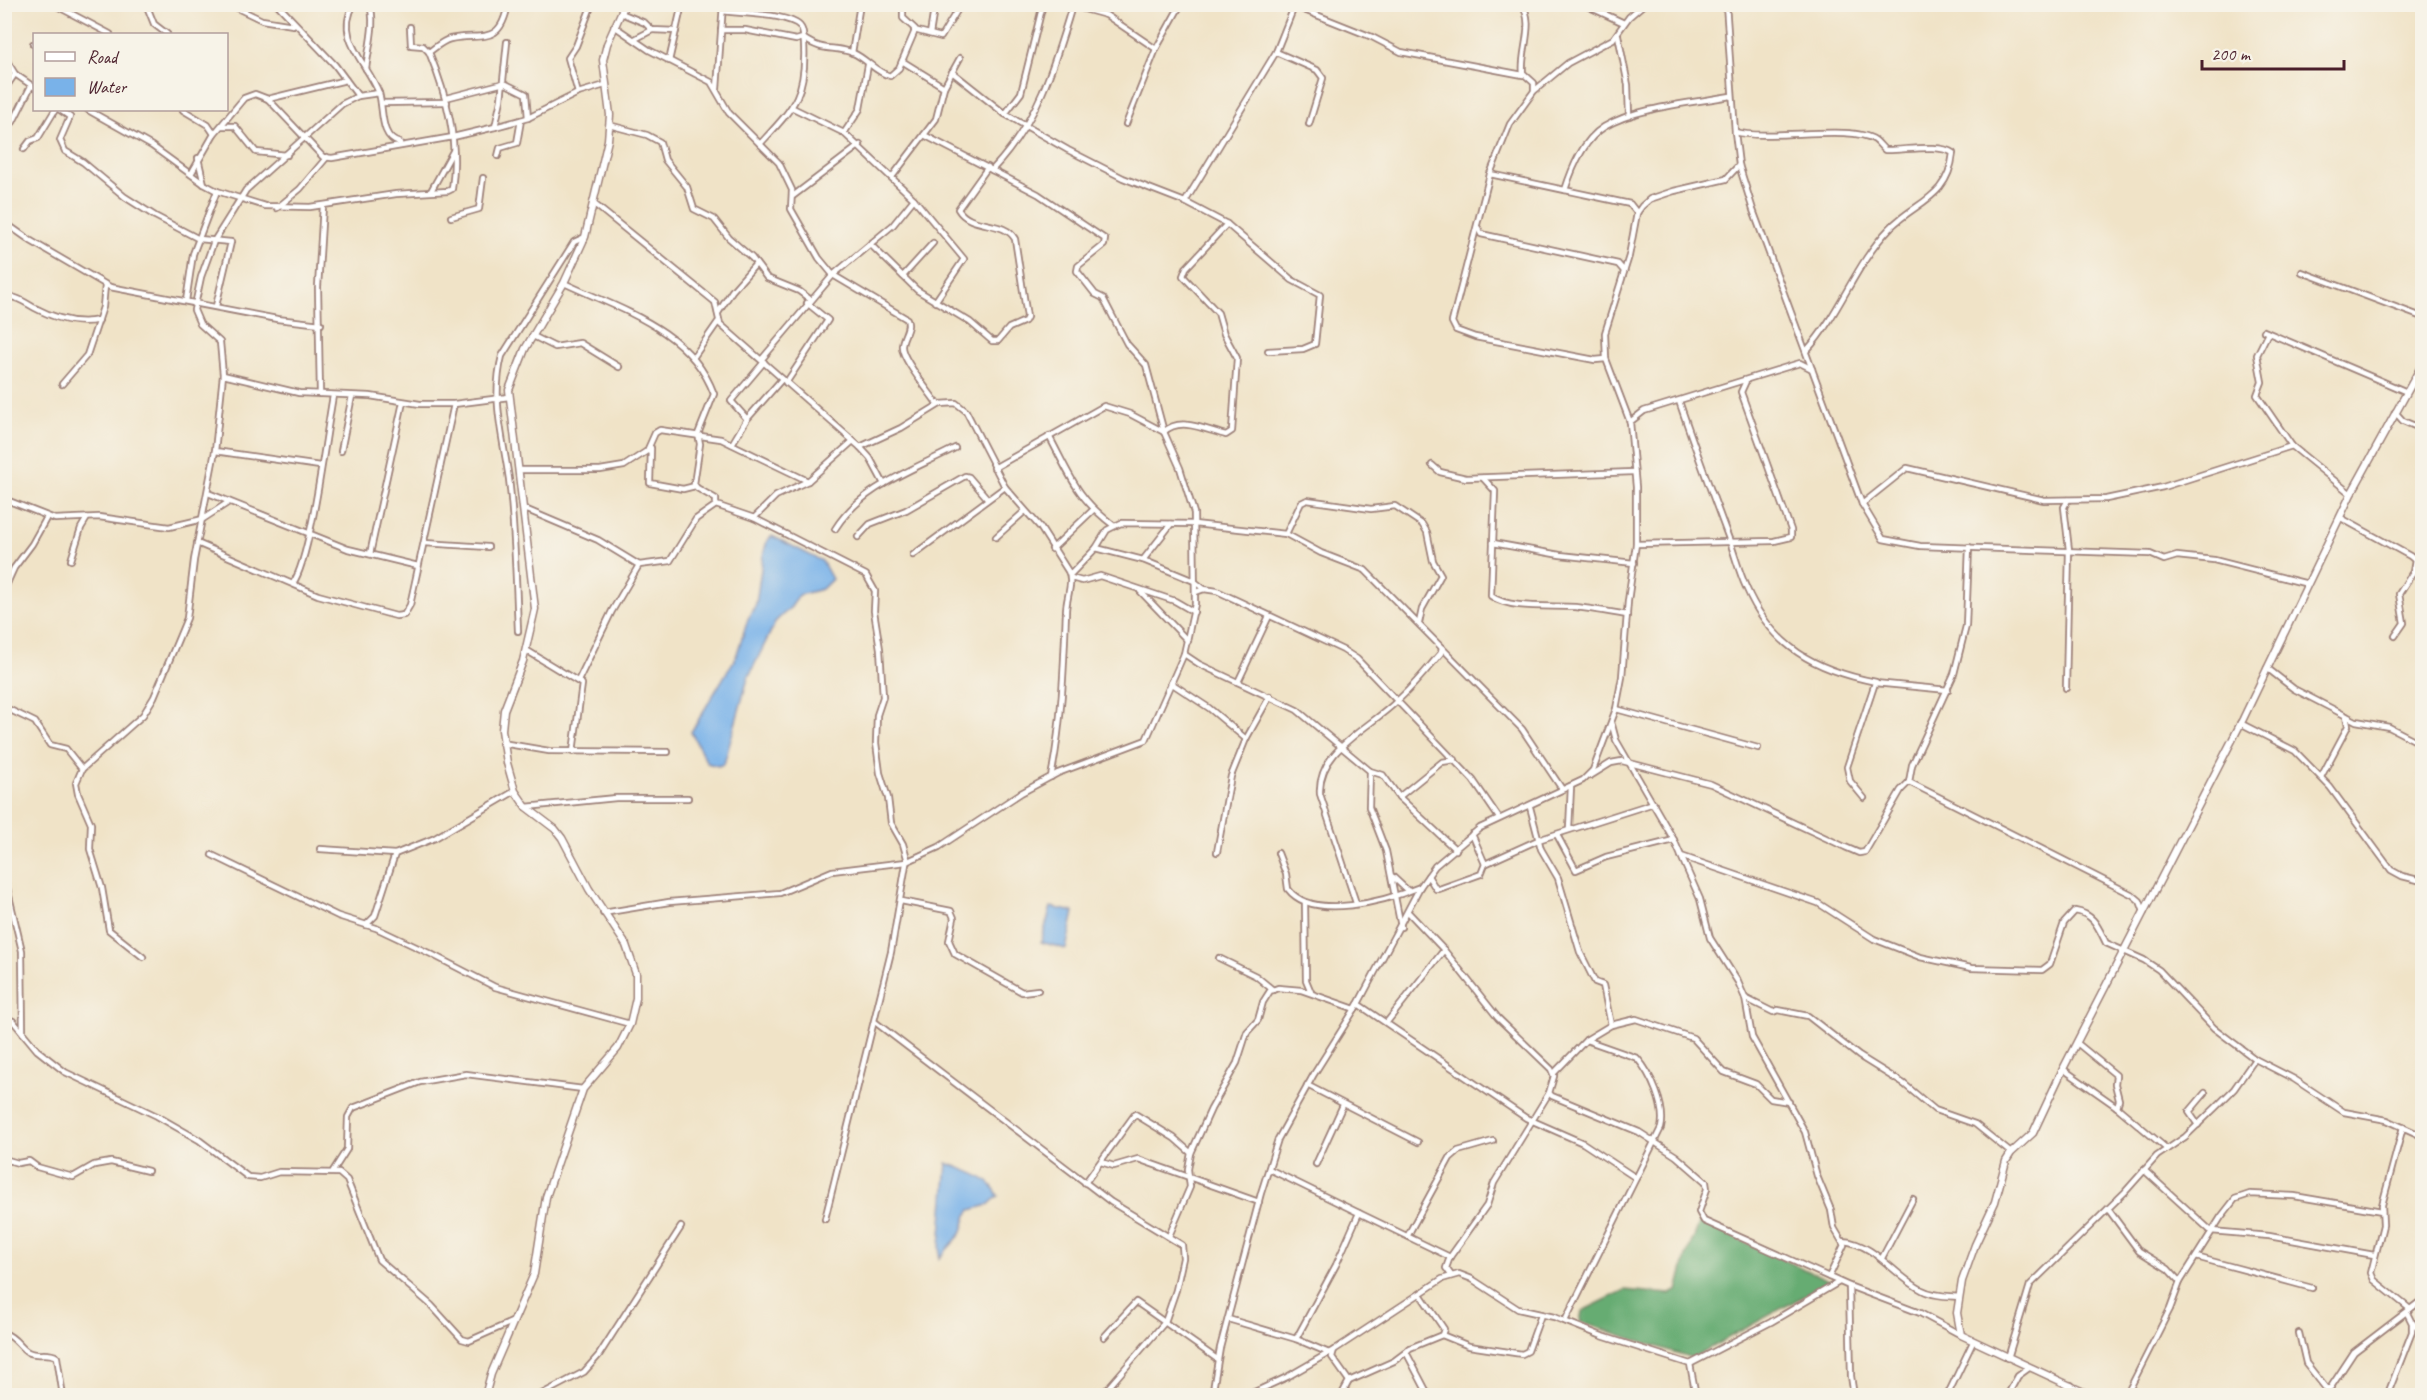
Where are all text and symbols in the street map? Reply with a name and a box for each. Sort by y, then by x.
legend [33,33,228,111]
scale bar [2202,33,2344,71]
text: 200 m [2211,43,2252,65]
text: Road [87,46,120,68]
text: Water [87,76,128,98]

